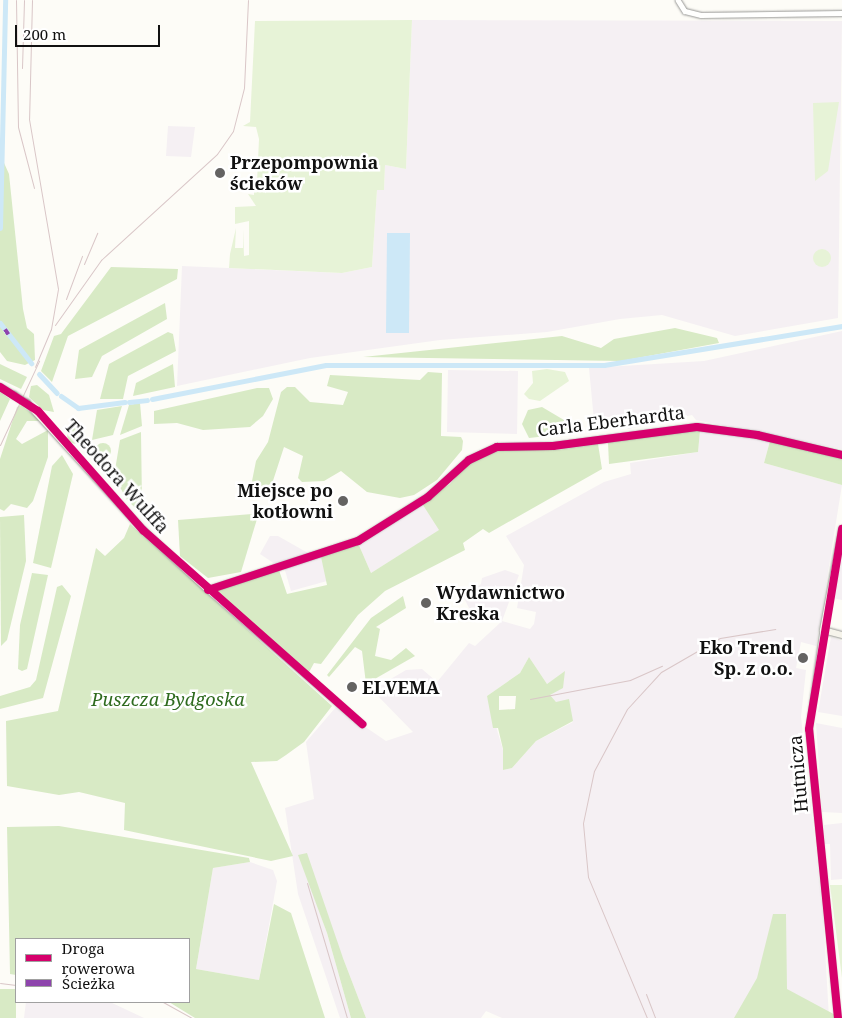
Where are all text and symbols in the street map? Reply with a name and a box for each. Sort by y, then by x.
scale bar [18,15,162,47]
text: 200 m [23,24,66,44]
place label: Przepompownia ścieków [230,152,378,194]
marker: Przepompownia ścieków [214,167,226,179]
street label: Carla Eberhardta [536,401,686,441]
street label: Theodora Wulffa [60,415,174,537]
place label: Miejsce po kotłowni [237,480,333,522]
marker: Miejsce po kotłowni [337,495,349,507]
place label: Wydawnictwo Kreska [436,582,565,624]
marker: Wydawnictwo Kreska [420,597,432,609]
place label: Eko Trend Sp. z o.o. [699,637,793,680]
marker: Eko Trend Sp. z o.o. [797,652,809,664]
place label: ELVEMA [362,676,440,698]
marker: ELVEMA [346,681,358,693]
park label: Puszcza Bydgoska [91,688,245,710]
street label: Hutnicza [784,734,812,814]
legend [15,938,190,1003]
text: Droga rowerowa [62,938,135,978]
text: Ścieżka [62,973,115,993]

